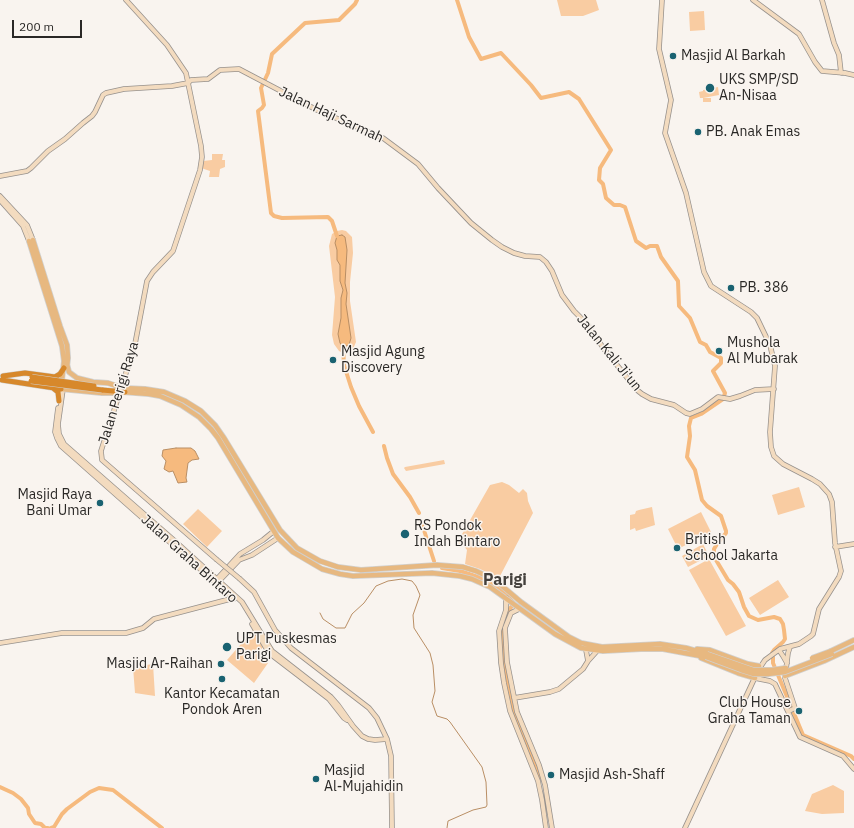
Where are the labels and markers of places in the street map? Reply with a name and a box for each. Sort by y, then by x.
place label: Masjid Al Barkah [681,48,786,64]
marker: Masjid Al Barkah [668,51,678,61]
place label: UKS SMP/SD An-Nisaa [719,72,799,104]
marker: UKS SMP/SD An-Nisaa [704,82,716,94]
place label: PB. Anak Emas [706,124,800,140]
marker: PB. Anak Emas [693,127,703,137]
place label: PB. 386 [739,280,789,296]
marker: PB. 386 [726,283,736,293]
place label: Mushola Al Mubarak [727,335,798,368]
place label: Masjid Agung Discovery [341,344,425,376]
marker: Mushola Al Mubarak [714,346,724,356]
marker: Masjid Agung Discovery [328,355,338,365]
place label: Masjid Raya Bani Umar [17,487,92,520]
marker: Masjid Raya Bani Umar [95,498,105,508]
place label: RS Pondok Indah Bintaro [414,518,500,550]
marker: RS Pondok Indah Bintaro [399,528,411,540]
place label: British School Jakarta [685,532,778,564]
marker: British School Jakarta [672,543,682,553]
place label: UPT Puskesmas Parigi [236,631,337,664]
marker: UPT Puskesmas Parigi [221,641,233,653]
place label: Masjid Ar-Raihan [106,656,213,672]
marker: Masjid Ar-Raihan [216,659,226,669]
marker: Kantor Kecamatan Pondok Aren [217,674,227,684]
place label: Kantor Kecamatan Pondok Aren [164,686,280,718]
place label: Club House Graha Taman [708,695,791,728]
marker: Club House Graha Taman [794,706,804,716]
place label: Masjid Al-Mujahidin [324,763,404,796]
place label: Masjid Ash-Shaff [559,767,665,783]
marker: Masjid Ash-Shaff [546,770,556,780]
marker: Masjid Al-Mujahidin [311,774,321,784]

